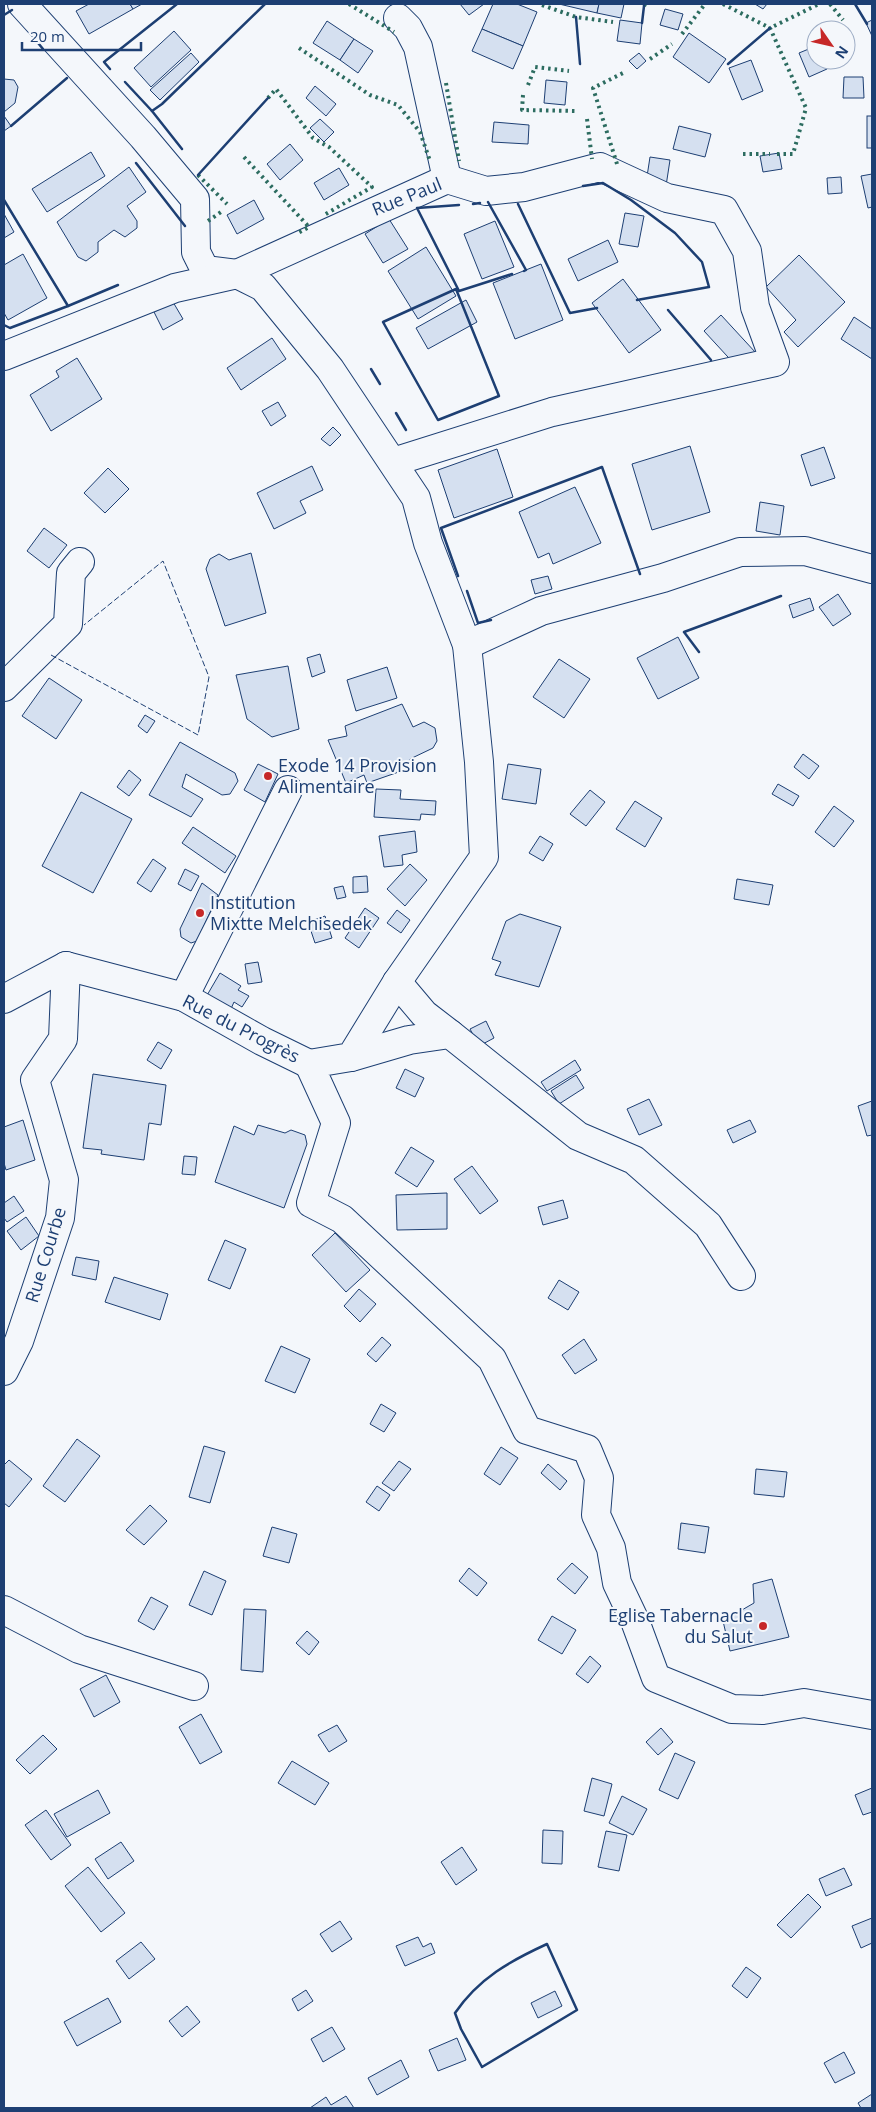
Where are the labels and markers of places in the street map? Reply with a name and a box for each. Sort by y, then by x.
place label: Exode 14 Provision Alimentaire [278,753,437,798]
marker: Exode 14 Provision Alimentaire [262,770,274,782]
place label: Institution Mixtte Melchisedek [210,890,373,935]
marker: Institution Mixtte Melchisedek [194,907,206,919]
place label: Eglise Tabernacle du Salut [608,1603,753,1648]
marker: Eglise Tabernacle du Salut [757,1620,769,1632]

